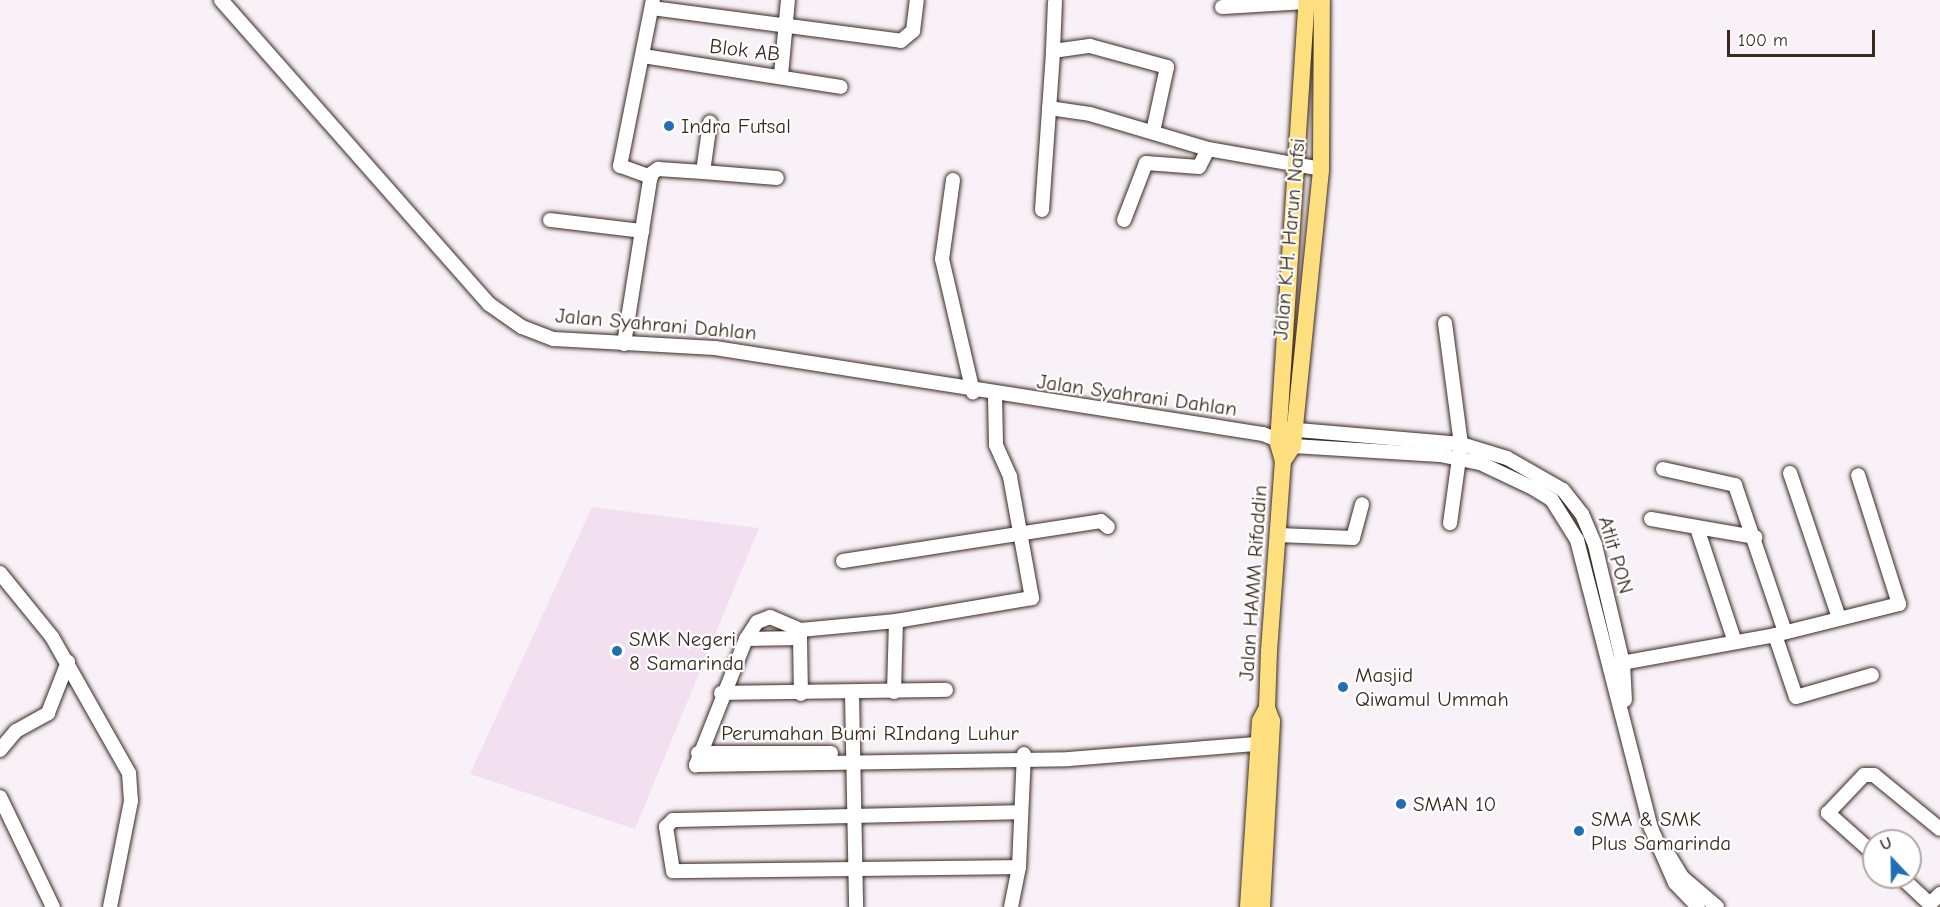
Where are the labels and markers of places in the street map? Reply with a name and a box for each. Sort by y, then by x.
place label: Indra Futsal [681,113,791,139]
marker: Indra Futsal [662,119,676,133]
place label: SMK Negeri 8 Samarinda [629,626,744,676]
marker: SMK Negeri 8 Samarinda [610,644,624,658]
place label: Masjid Qiwamul Ummah [1355,662,1509,712]
marker: Masjid Qiwamul Ummah [1336,680,1350,694]
place label: SMAN 10 [1413,791,1496,817]
marker: SMAN 10 [1394,797,1408,811]
place label: SMA & SMK Plus Samarinda [1591,806,1731,856]
marker: SMA & SMK Plus Samarinda [1572,824,1586,838]

